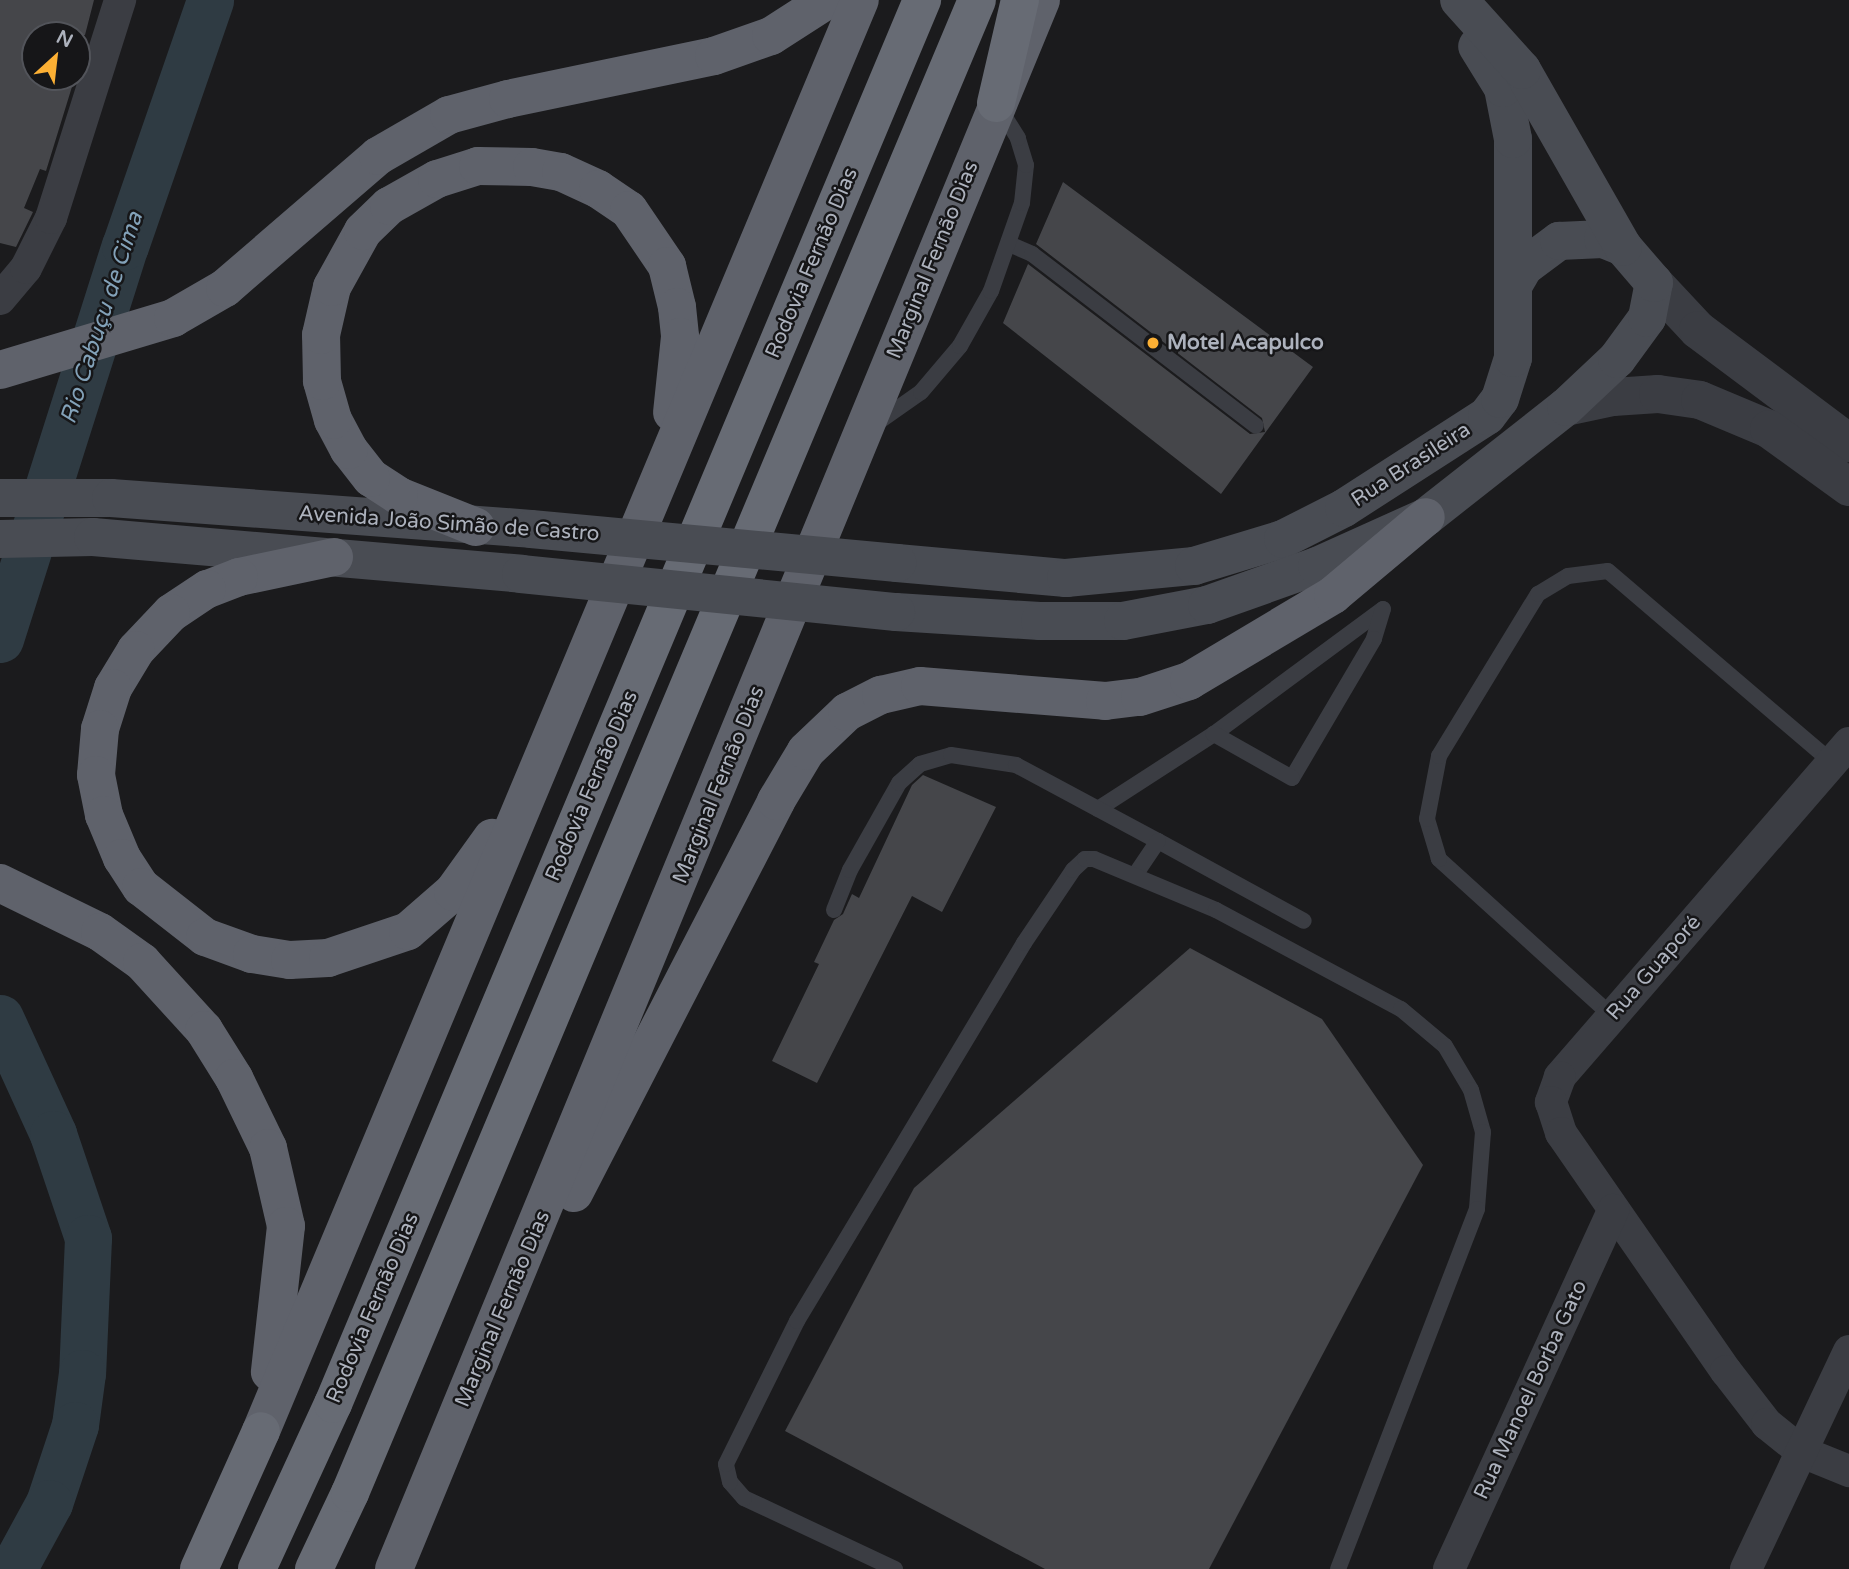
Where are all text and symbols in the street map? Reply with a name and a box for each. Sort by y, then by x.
north arrow [21,21,91,91]
text: N [53,26,76,52]
street label: Marginal Fernão Dias [882,157,984,363]
street label: Rodovia Fernão Dias [760,164,864,362]
water label: Rio Cabuçu de Cima [55,209,149,427]
place label: Motel Acapulco [1167,330,1324,356]
marker: Motel Acapulco [1145,335,1161,351]
street label: Rua Brasileira [1347,417,1475,513]
street label: Avenida João Simão de Castro [298,501,600,547]
street label: Marginal Fernão Dias [668,682,770,888]
street label: Rodovia Fernão Dias [540,687,644,885]
street label: Rua Guaporé [1601,910,1707,1026]
street label: Marginal Fernão Dias [450,1207,556,1411]
street label: Rodovia Fernão Dias [321,1209,425,1407]
street label: Rua Manoel Borba Gato [1469,1276,1593,1504]

